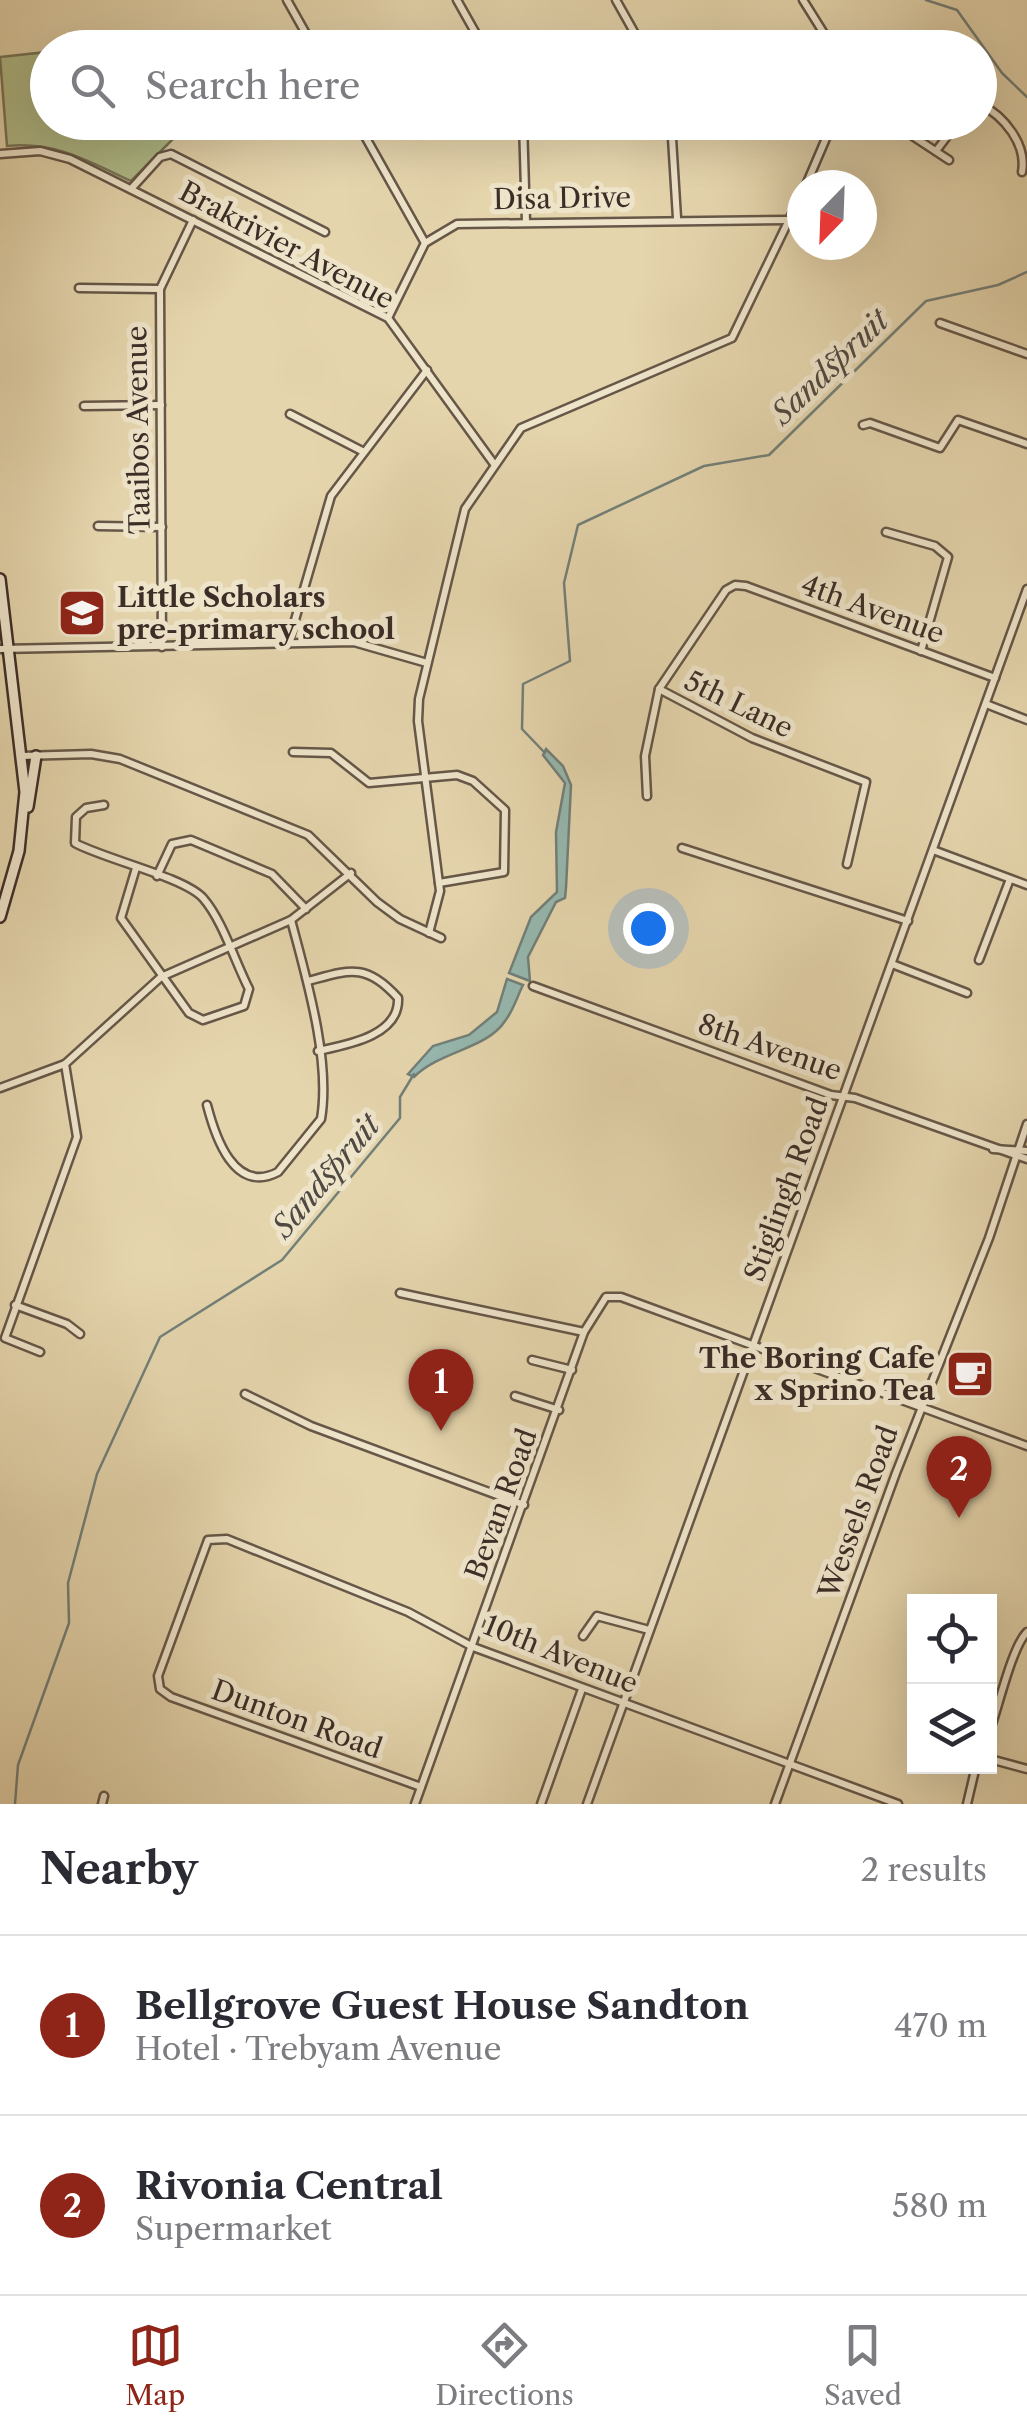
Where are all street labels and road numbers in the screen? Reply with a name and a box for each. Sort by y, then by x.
street label: Brakrivier Avenue [174,174,400,316]
street label: Disa Drive [493,180,631,216]
street label: Taaibos Avenue [119,325,157,535]
street label: 4th Avenue [797,567,949,651]
street label: 5th Lane [679,663,799,745]
street label: 8th Avenue [694,1007,846,1087]
street label: Stiglingh Road [737,1092,835,1286]
street label: Wessels Road [811,1421,905,1604]
street label: Bevan Road [458,1424,544,1584]
street label: 10th Avenue [479,1608,643,1700]
street label: Dunton Road [207,1672,387,1766]

